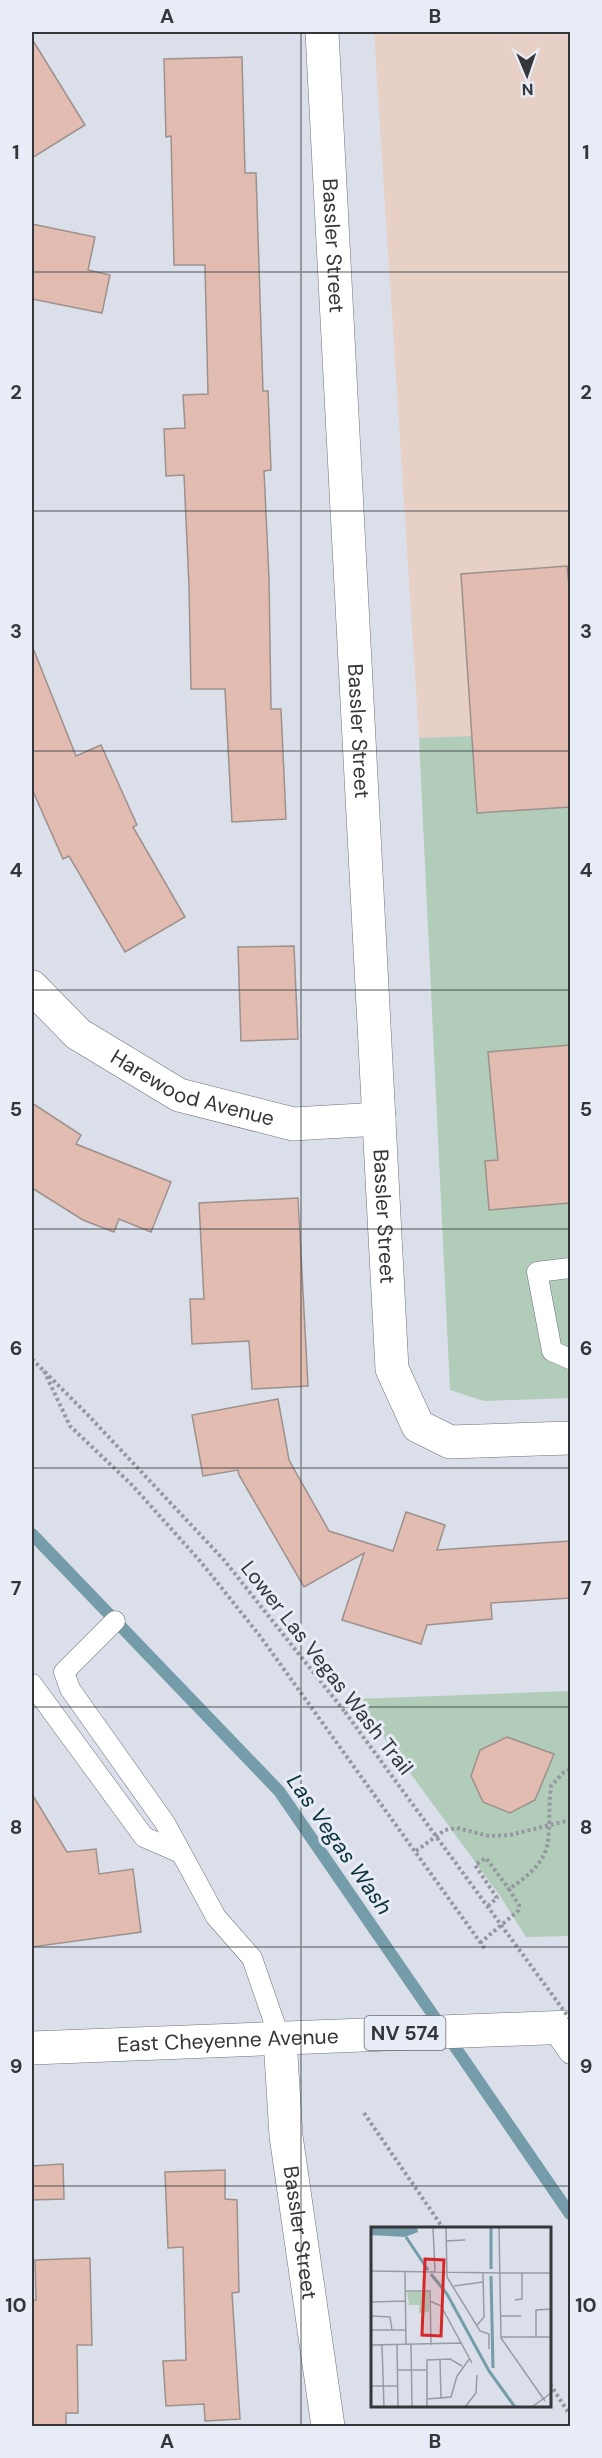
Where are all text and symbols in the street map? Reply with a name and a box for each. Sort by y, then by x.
text: A [160,3,174,29]
text: B [429,3,441,29]
north arrow [497,45,557,105]
text: N [521,79,534,100]
text: 1 [12,139,20,165]
text: 1 [582,139,590,165]
street label: Bassler Street [316,178,351,314]
text: 2 [10,379,22,405]
text: 2 [580,379,592,405]
text: 3 [10,618,22,644]
text: 3 [580,618,592,644]
street label: Bassler Street [341,663,376,799]
text: 4 [10,857,23,883]
text: 4 [580,857,593,883]
street label: Harewood Avenue [105,1043,277,1133]
text: 5 [10,1096,22,1122]
text: 5 [580,1096,592,1122]
street label: Bassler Street [367,1148,402,1284]
text: 6 [10,1335,22,1361]
text: 6 [580,1335,592,1361]
street label: Lower Las Vegas Wash Trail [235,1555,419,1781]
text: 7 [11,1575,22,1601]
text: 7 [581,1575,592,1601]
water label: Las Vegas Wash [280,1768,399,1920]
text: 8 [10,1814,22,1840]
text: 8 [580,1814,592,1840]
road number: NV 574 [364,2016,446,2050]
street label: East Cheyenne Avenue [117,2022,339,2059]
text: 9 [10,2053,22,2079]
text: 9 [580,2053,592,2079]
street label: Bassler Street [277,2164,324,2301]
inset map [371,2227,551,2407]
text: 10 [5,2292,27,2318]
text: 10 [575,2292,597,2318]
text: A [160,2428,174,2454]
text: B [429,2428,441,2454]

